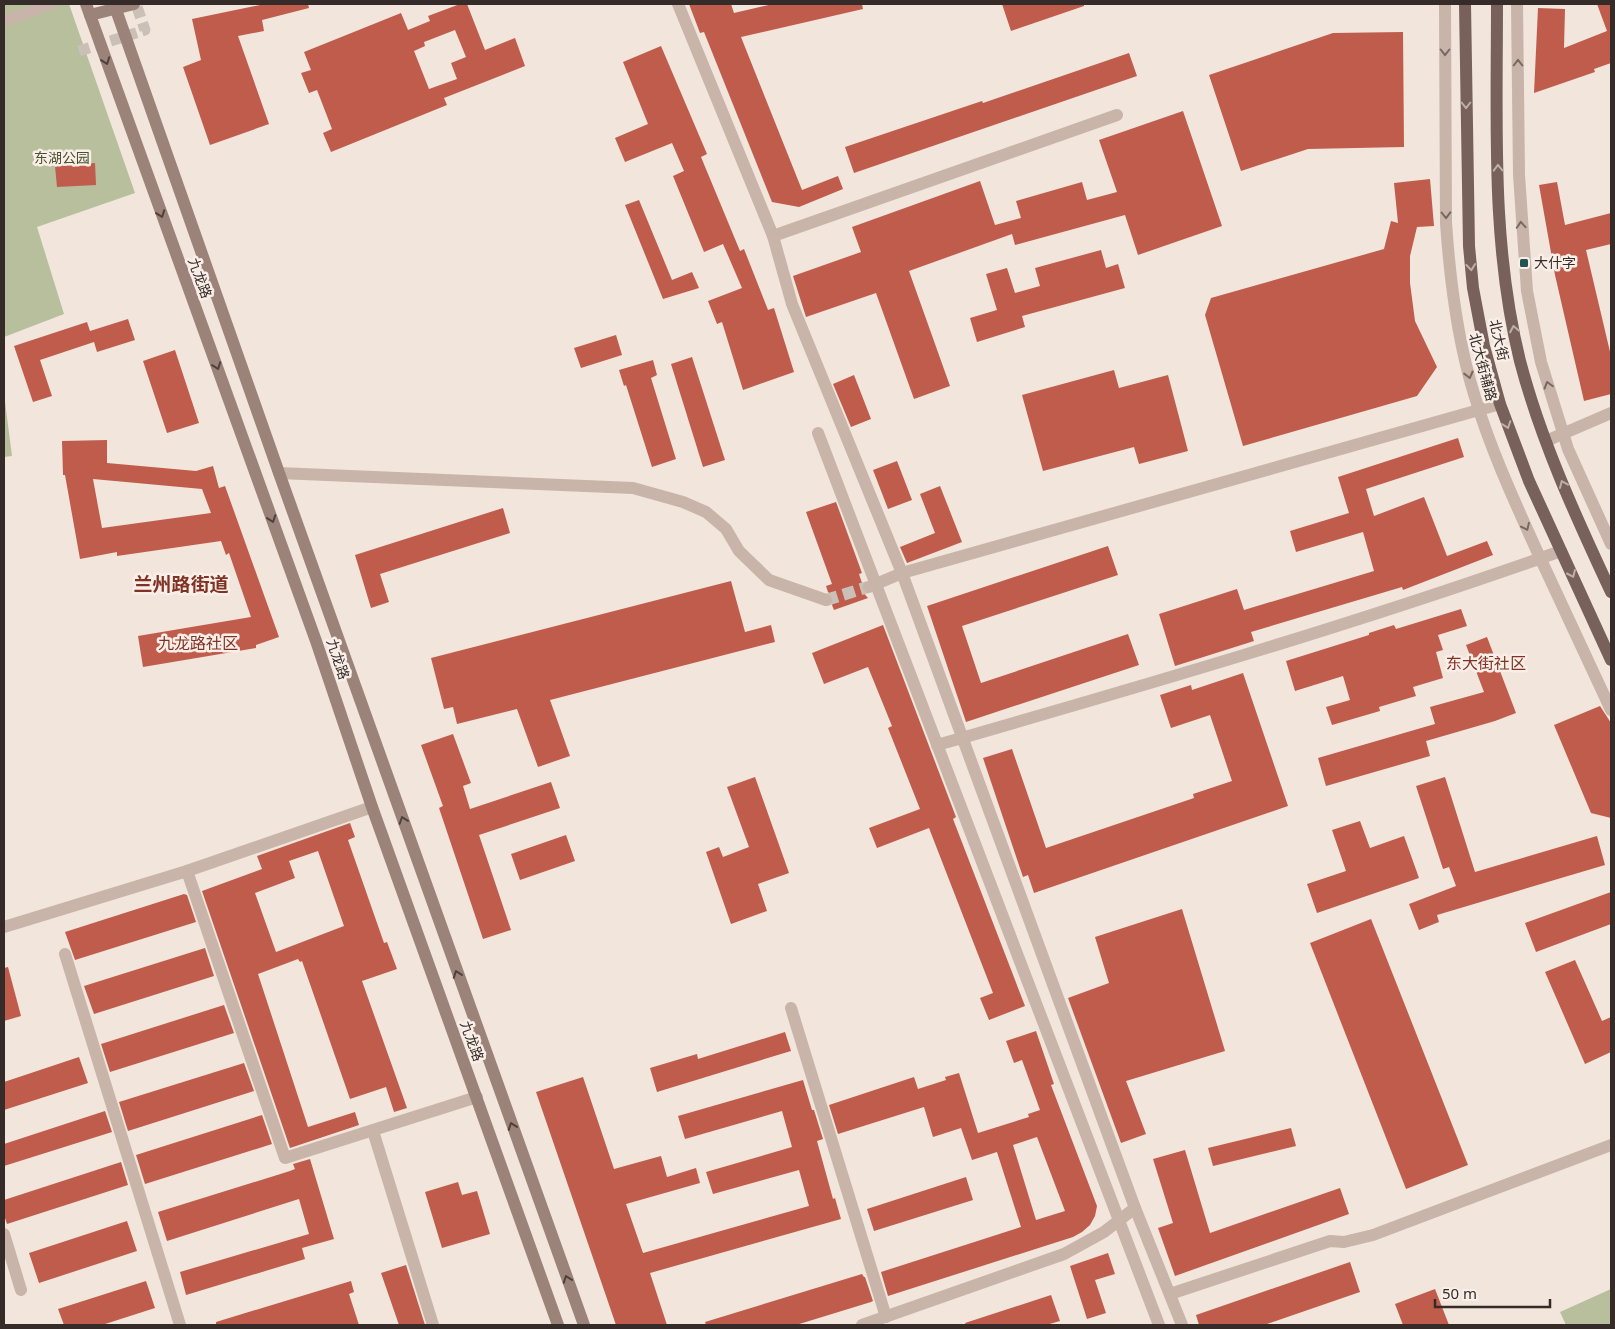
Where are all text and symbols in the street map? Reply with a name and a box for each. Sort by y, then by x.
one-way arrow [1440,49,1450,57]
one-way arrow [100,56,110,65]
one-way arrow [1513,59,1523,66]
one-way arrow [1461,102,1471,109]
park label: 东湖公园 [34,148,90,167]
one-way arrow [1492,164,1503,172]
one-way arrow [155,209,165,218]
one-way arrow [1441,212,1451,219]
one-way arrow [1516,221,1527,229]
place label: 大什字 [1534,253,1576,272]
street label: 九龙路 [184,255,217,301]
marker: 大什字 [1518,257,1530,269]
one-way arrow [1465,264,1476,272]
street label: 北大街 [1486,317,1513,362]
one-way arrow [1509,325,1519,334]
street label: 北大街辅路 [1465,331,1502,403]
one-way arrow [211,362,221,370]
one-way arrow [1463,371,1474,380]
one-way arrow [1543,381,1554,389]
one-way arrow [1501,421,1511,429]
one-way arrow [1559,480,1569,488]
one-way arrow [266,514,276,523]
one-way arrow [1520,522,1531,531]
one-way arrow [1566,569,1576,578]
district label: 兰州路街道 [133,571,229,597]
district label: 九龙路社区 [158,632,238,654]
street label: 九龙路 [323,636,354,682]
district label: 东大街社区 [1446,652,1526,674]
one-way arrow [399,816,409,825]
one-way arrow [453,970,463,978]
street label: 九龙路 [456,1018,489,1064]
one-way arrow [508,1123,518,1131]
one-way arrow [563,1276,573,1284]
scale bar [1435,1276,1550,1308]
text: 50 m [1442,1283,1477,1303]

